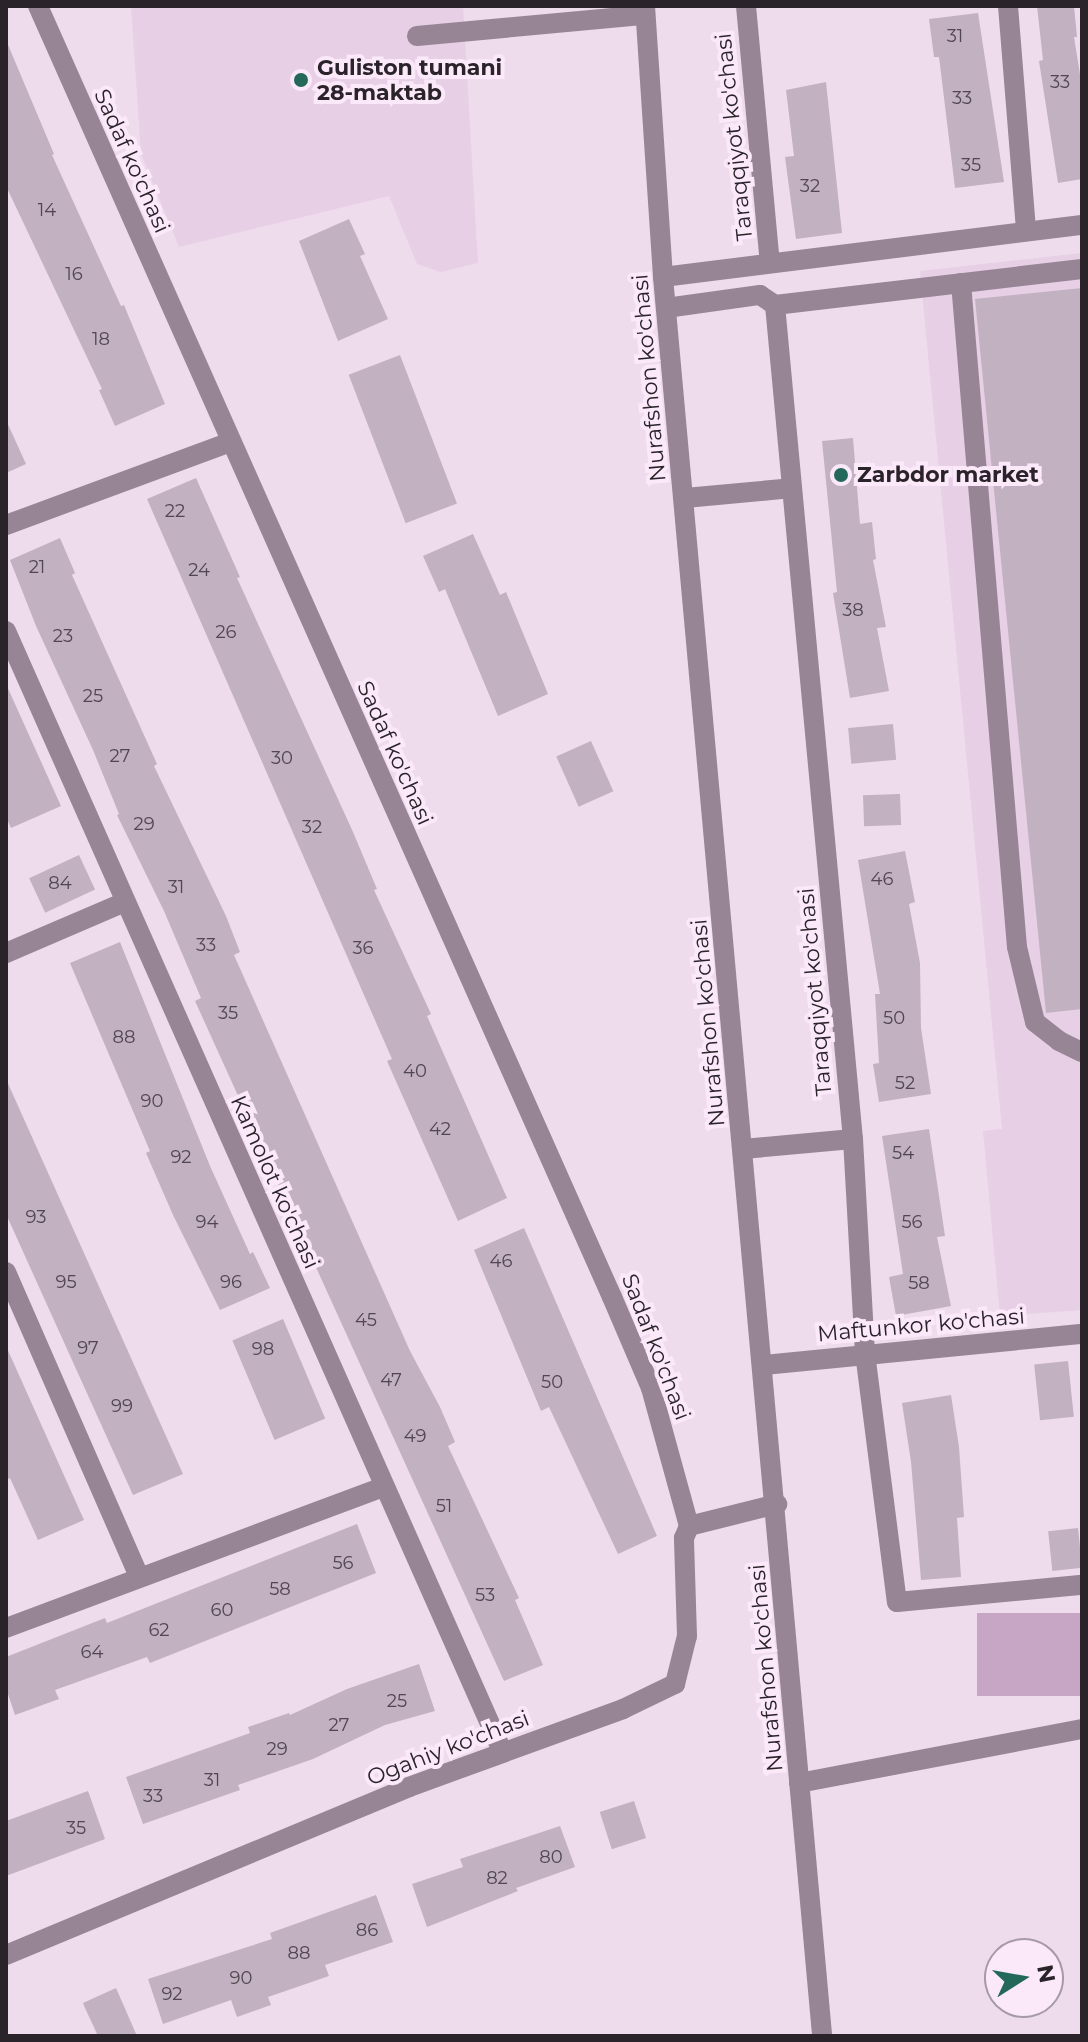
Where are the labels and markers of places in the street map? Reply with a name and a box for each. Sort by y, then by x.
place label: Guliston tumani 28-maktab [317,54,502,106]
marker: Guliston tumani 28-maktab [292,71,310,89]
place label: Zarbdor market [857,462,1039,488]
marker: Zarbdor market [832,466,850,484]

